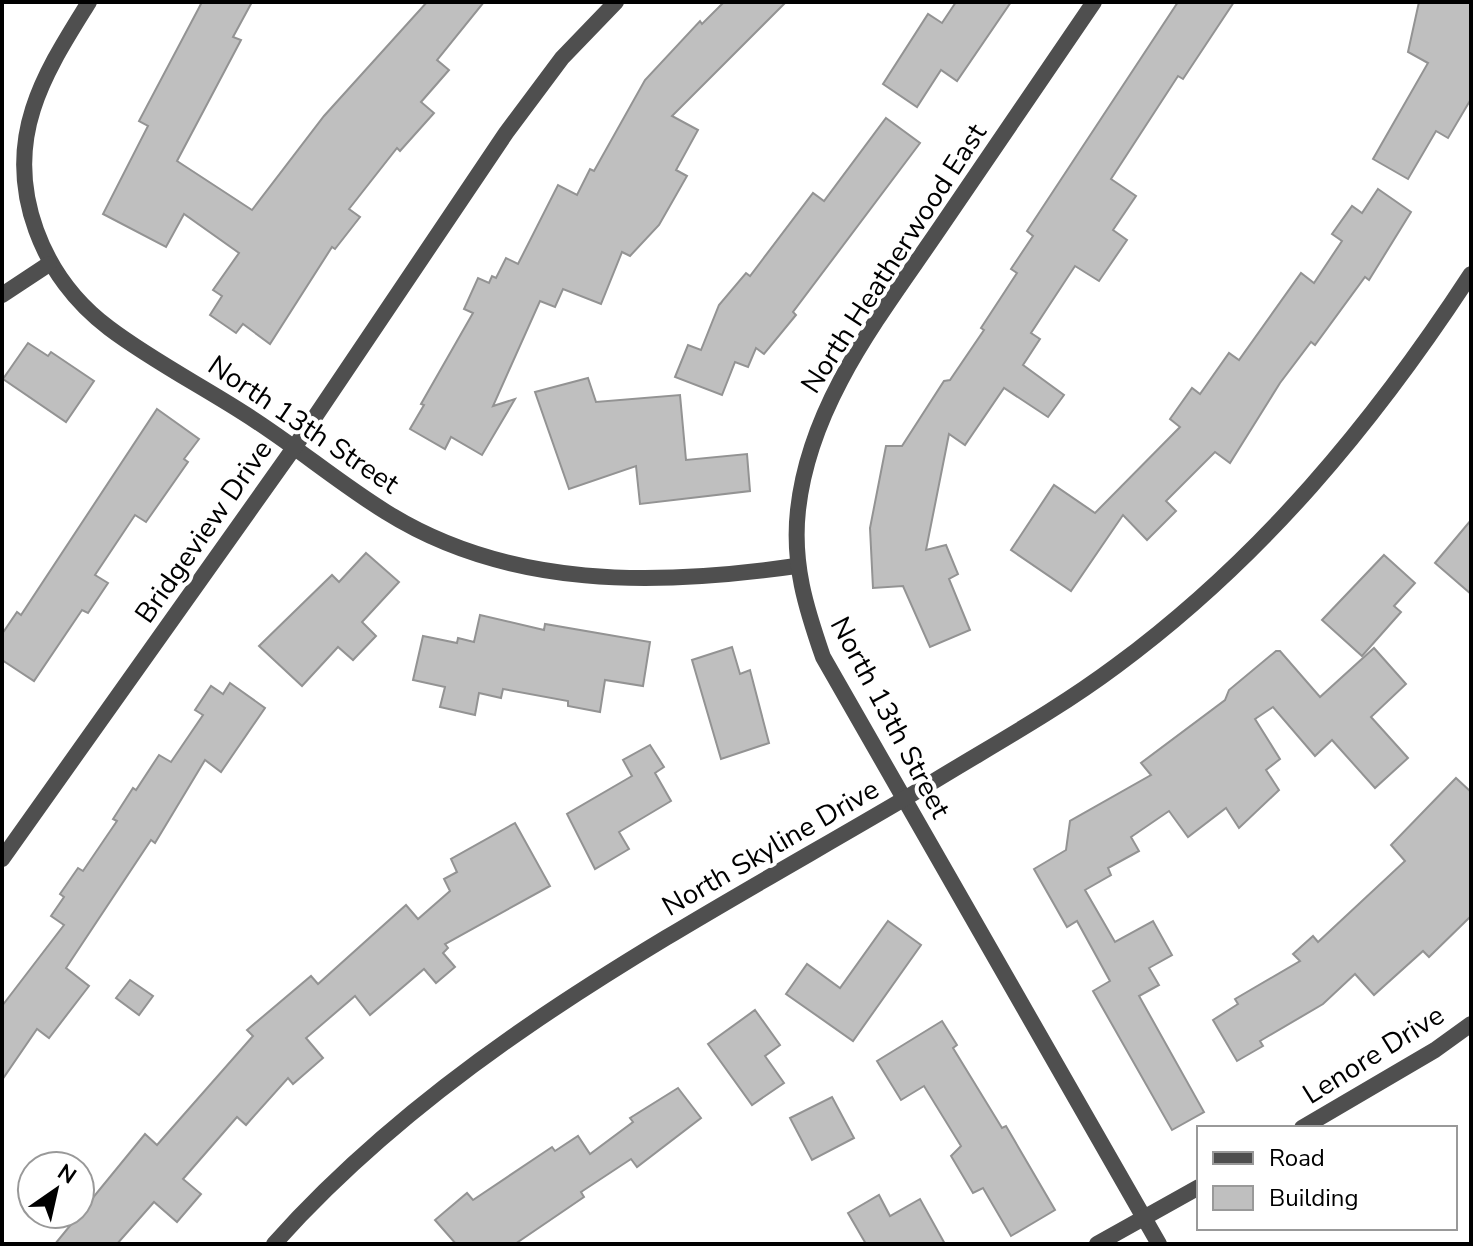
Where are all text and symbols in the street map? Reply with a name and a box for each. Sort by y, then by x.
street label: North Heatherwood East [792,116,996,401]
street label: North 13th Street [200,347,407,503]
street label: Bridgeview Drive [126,432,281,631]
street label: North 13th Street [821,610,959,825]
street label: North Skyline Drive [655,770,886,925]
street label: Lenore Drive [1296,996,1451,1113]
legend [1197,1126,1457,1230]
text: Road [1269,1142,1325,1174]
north arrow [16,1150,96,1230]
text: N [51,1157,82,1191]
text: Building [1269,1182,1359,1214]

